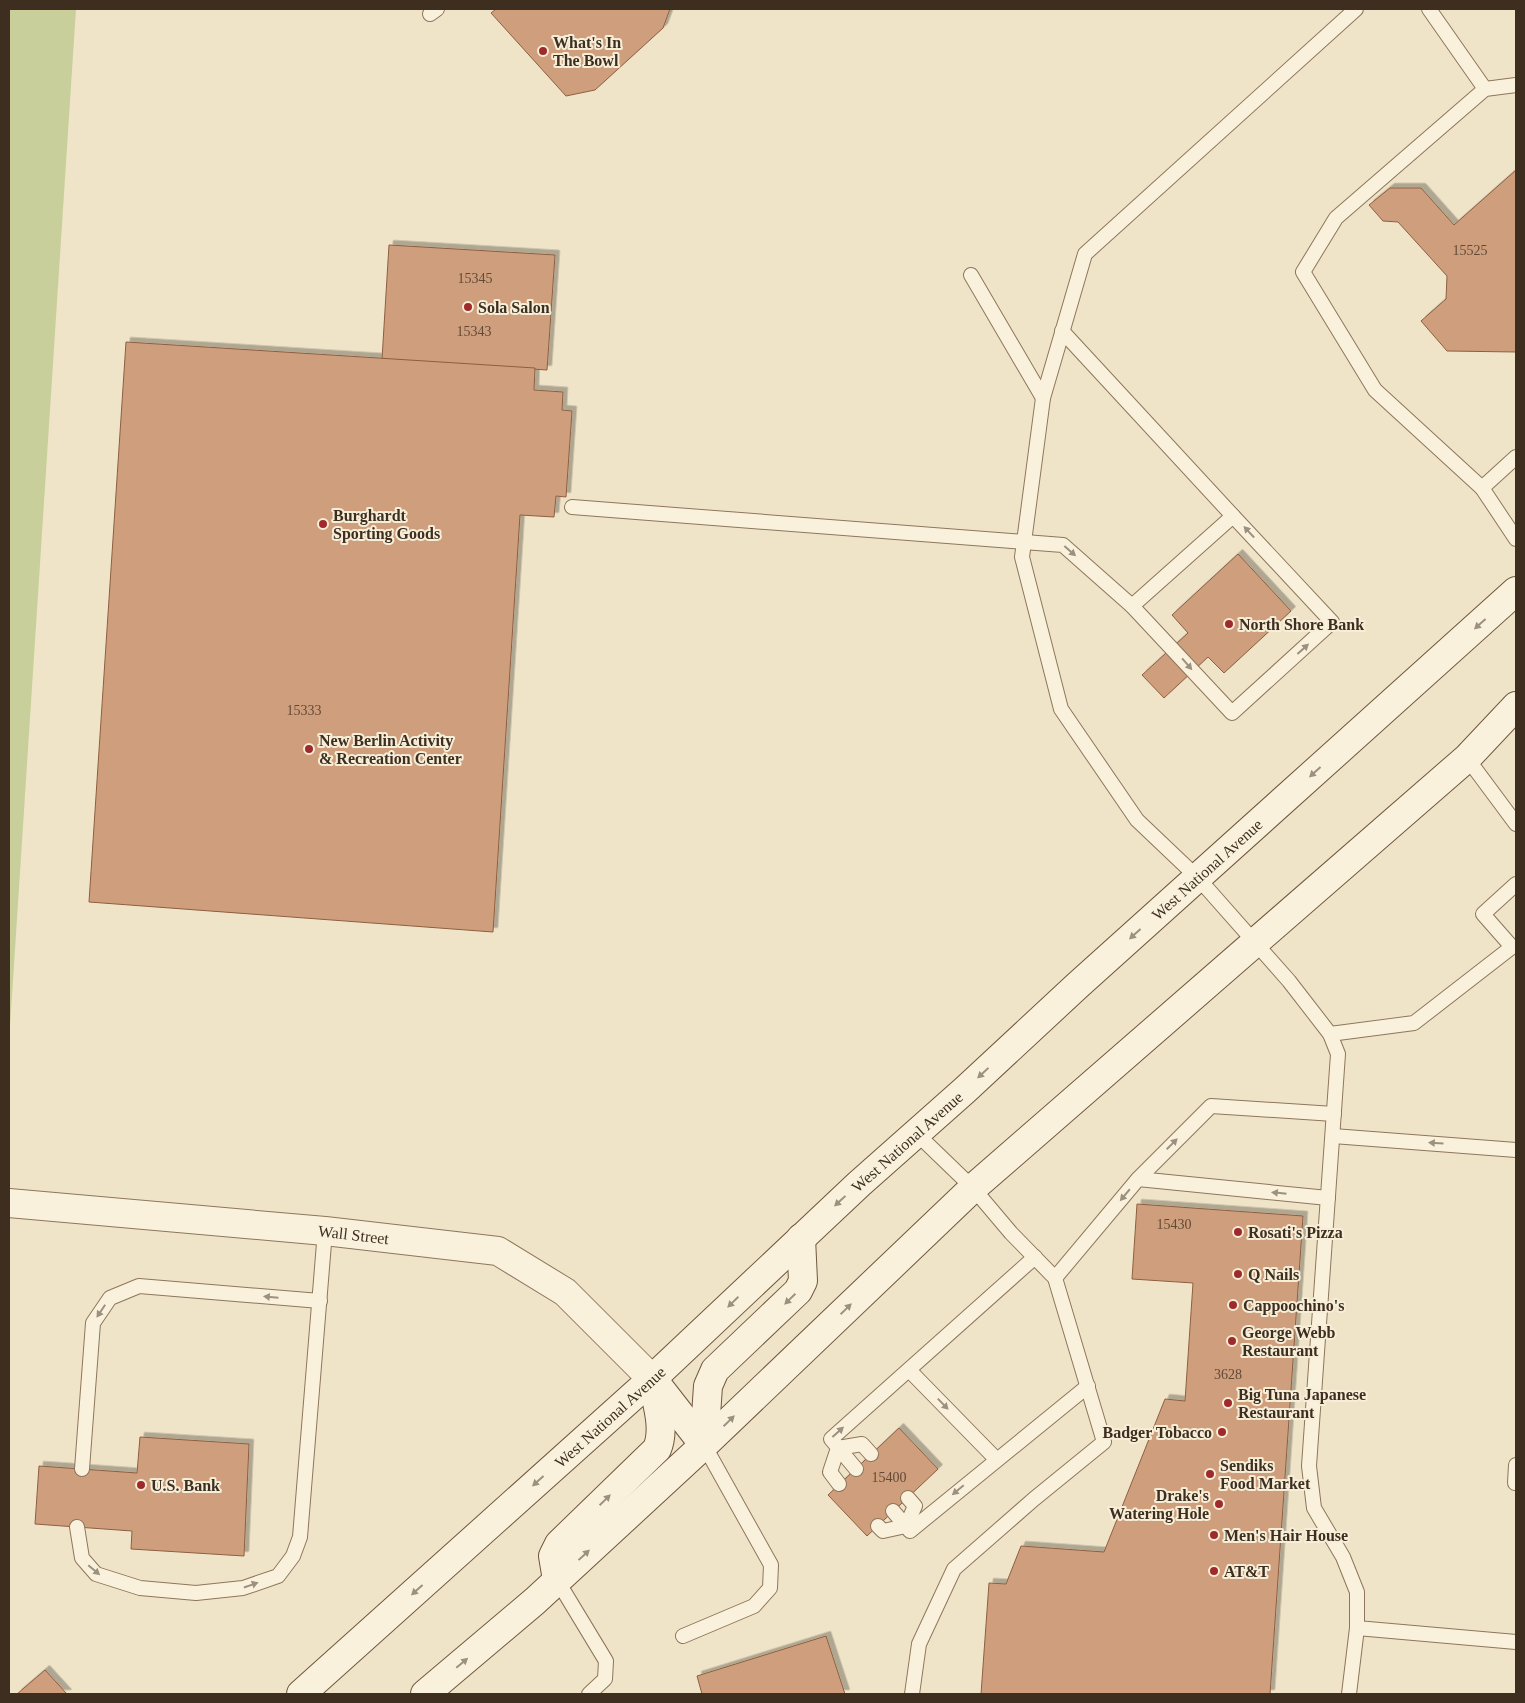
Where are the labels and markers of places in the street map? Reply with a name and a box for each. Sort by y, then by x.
place label: What's In The Bowl [553,34,621,69]
marker: What's In The Bowl [537,45,549,57]
place label: Sola Salon [478,299,550,316]
marker: Sola Salon [462,301,474,313]
place label: Burghardt Sporting Goods [333,507,440,543]
marker: Burghardt Sporting Goods [317,518,329,530]
place label: North Shore Bank [1239,616,1364,633]
marker: North Shore Bank [1223,618,1235,630]
place label: New Berlin Activity & Recreation Center [319,732,462,767]
marker: New Berlin Activity & Recreation Center [303,743,315,755]
place label: Rosati's Pizza [1248,1224,1343,1241]
marker: Rosati's Pizza [1232,1226,1244,1238]
place label: Q Nails [1248,1266,1299,1283]
marker: Q Nails [1232,1268,1244,1280]
place label: Cappoochino's [1243,1297,1344,1315]
marker: Cappoochino's [1227,1299,1239,1311]
place label: George Webb Restaurant [1242,1324,1336,1359]
marker: George Webb Restaurant [1226,1335,1238,1347]
place label: Big Tuna Japanese Restaurant [1238,1386,1366,1421]
marker: Big Tuna Japanese Restaurant [1222,1397,1234,1409]
place label: Badger Tobacco [1103,1424,1212,1442]
marker: Badger Tobacco [1216,1426,1228,1438]
place label: Sendiks Food Market [1220,1457,1311,1492]
marker: Sendiks Food Market [1204,1468,1216,1480]
place label: U.S. Bank [151,1477,220,1494]
marker: U.S. Bank [135,1479,147,1491]
place label: Drake's Watering Hole [1109,1487,1209,1523]
marker: Drake's Watering Hole [1213,1498,1225,1510]
place label: Men's Hair House [1224,1527,1348,1544]
marker: Men's Hair House [1208,1529,1220,1541]
place label: AT&T [1224,1563,1269,1580]
marker: AT&T [1208,1565,1220,1577]

